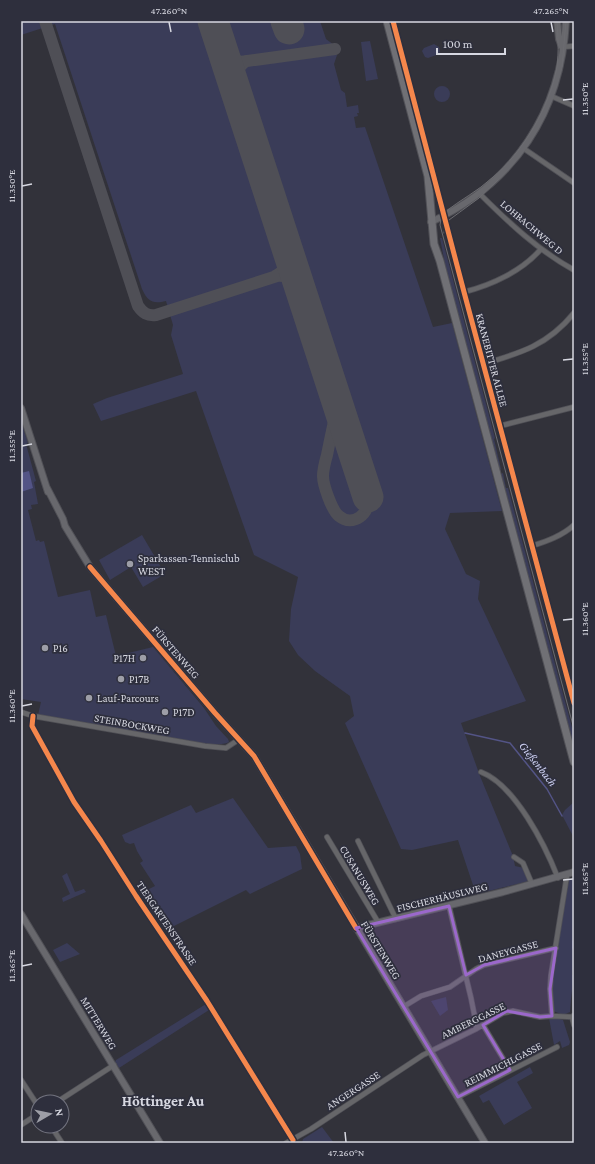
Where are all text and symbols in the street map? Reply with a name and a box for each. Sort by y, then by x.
text: 47.260°N [151,5,188,16]
text: 47.265°N [533,5,569,16]
scale bar [437,30,505,56]
text: 100 m [443,37,473,51]
text: 11.350°E [579,82,590,116]
text: 11.350°E [6,169,17,203]
street label: LOHBACHWEG D [498,197,566,257]
street label: KRANEBITTER ALLEE [474,312,510,408]
text: 11.355°E [579,342,590,375]
text: 11.355°E [6,429,17,462]
place label: Sparkassen-Tennisclub WEST [138,552,240,577]
marker: Sparkassen-Tennisclub WEST [125,559,135,569]
text: 11.360°E [579,602,590,636]
street label: FÜRSTENWEG [150,623,202,681]
place label: P16 [53,642,68,654]
marker: P16 [40,643,50,653]
place label: P17H [114,652,135,664]
marker: P17H [138,653,148,663]
place label: P17B [129,673,149,685]
marker: P17B [116,674,126,684]
text: 11.360°E [6,689,17,723]
place label: Lauf-Parcours [97,692,159,704]
marker: Lauf-Parcours [84,693,94,703]
place label: P17D [173,706,195,718]
marker: P17D [160,707,170,717]
street label: STEINBOCKWEG [93,711,171,737]
water label: Gießenbach [516,739,560,789]
street label: CUSANUSWEG [337,843,383,907]
text: 11.365°E [579,862,590,895]
street label: TIERGARTENSTRASSE [134,879,200,967]
street label: FISCHERHÄUSLWEG [395,880,489,914]
street label: FÜRSTENWEG [359,919,403,981]
street label: DANEYGASSE [477,937,539,965]
text: 11.365°E [6,949,17,982]
street label: MITTERWEG [79,995,119,1052]
street label: AMBERGGASSE [439,999,507,1041]
street label: REIMMICHLGASSE [462,1039,544,1089]
street label: ANGERGASSE [324,1068,382,1112]
district label: Höttinger Au [122,1093,205,1109]
north arrow [30,1094,70,1134]
text: N [53,1108,66,1118]
text: 47.260°N [328,1147,365,1158]

